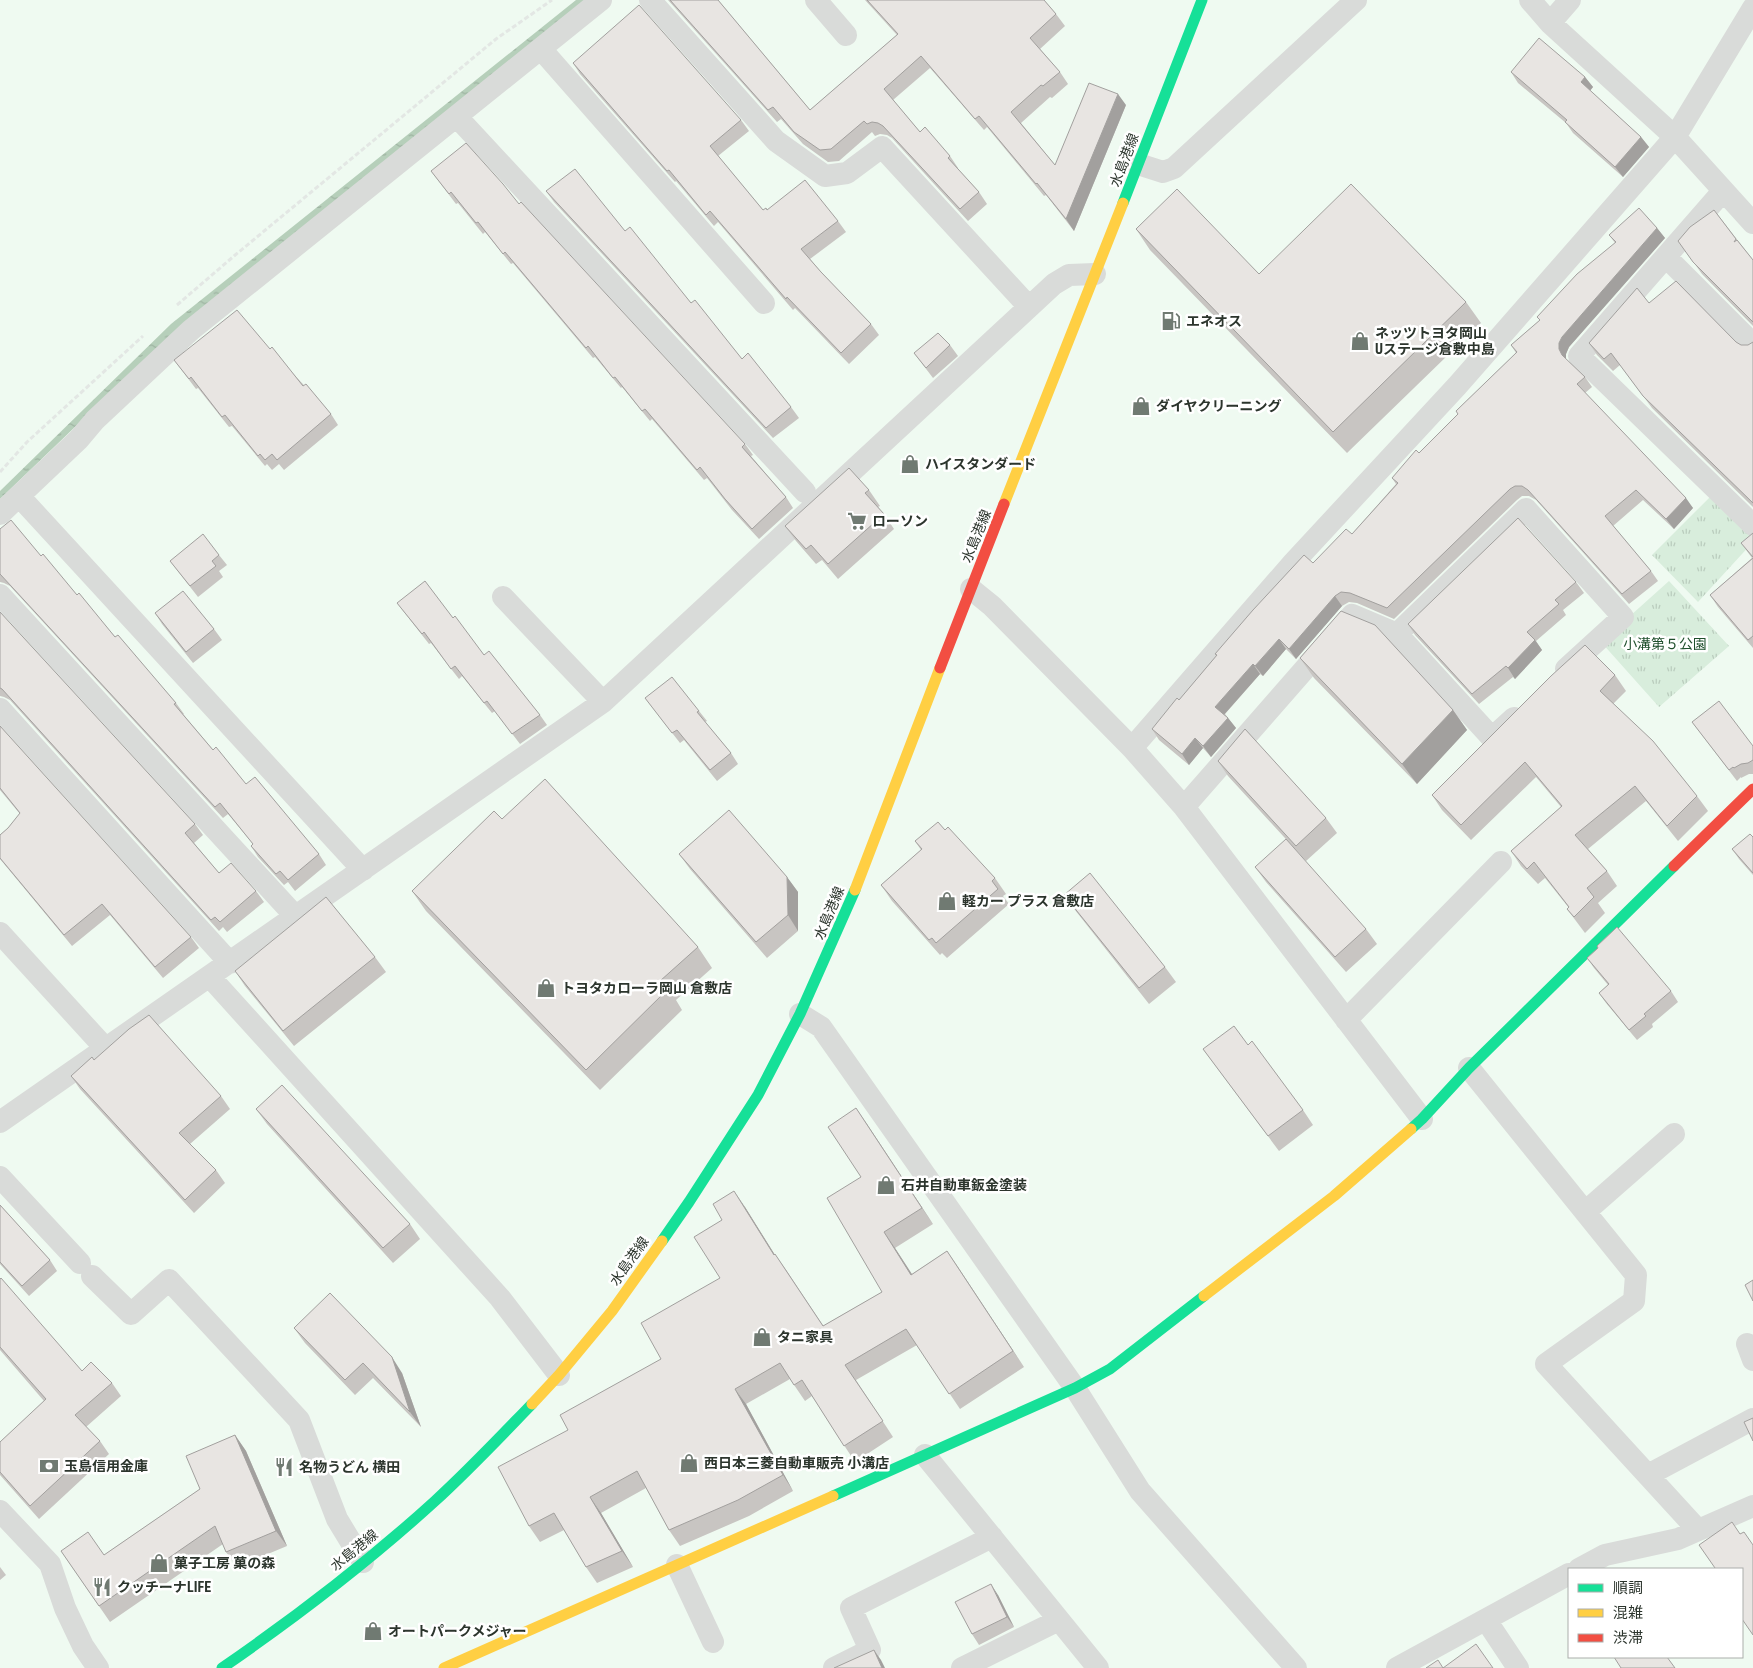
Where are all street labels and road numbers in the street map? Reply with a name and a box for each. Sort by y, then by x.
street label: 水島港線 [1106,131,1142,189]
street label: 水島港線 [958,507,994,565]
street label: 水島港線 [811,884,847,942]
street label: 水島港線 [606,1233,652,1289]
street label: 水島港線 [327,1526,381,1574]

